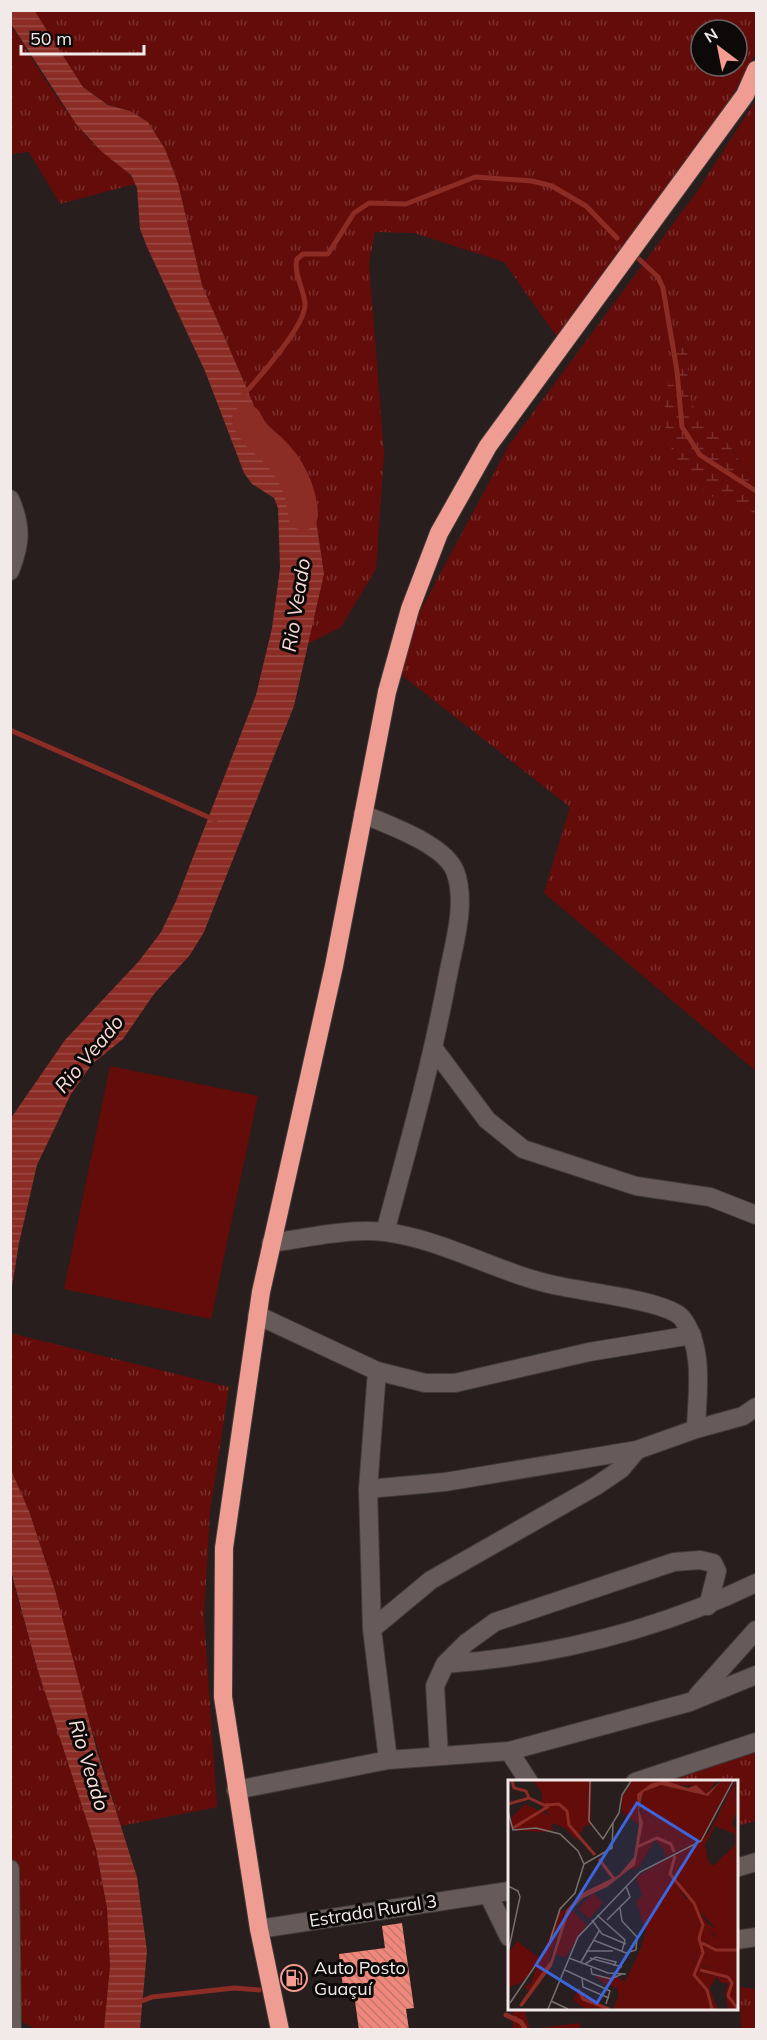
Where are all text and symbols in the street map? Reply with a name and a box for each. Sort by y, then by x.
scale bar [21,18,144,56]
north arrow [689,18,749,78]
text: N [701,24,721,47]
text: 50 m [30,27,72,50]
water label: Rio Veado [276,556,315,653]
water label: Rio Veado [49,1010,129,1098]
water label: Rio Veado [64,1716,115,1814]
inset map [508,1780,737,2010]
street label: Estrada Rural 3 [307,1889,438,1932]
place label: Auto Posto Guaçuí [314,1956,406,2000]
fuel station icon: Auto Posto Guaçuí [279,1963,309,1993]

